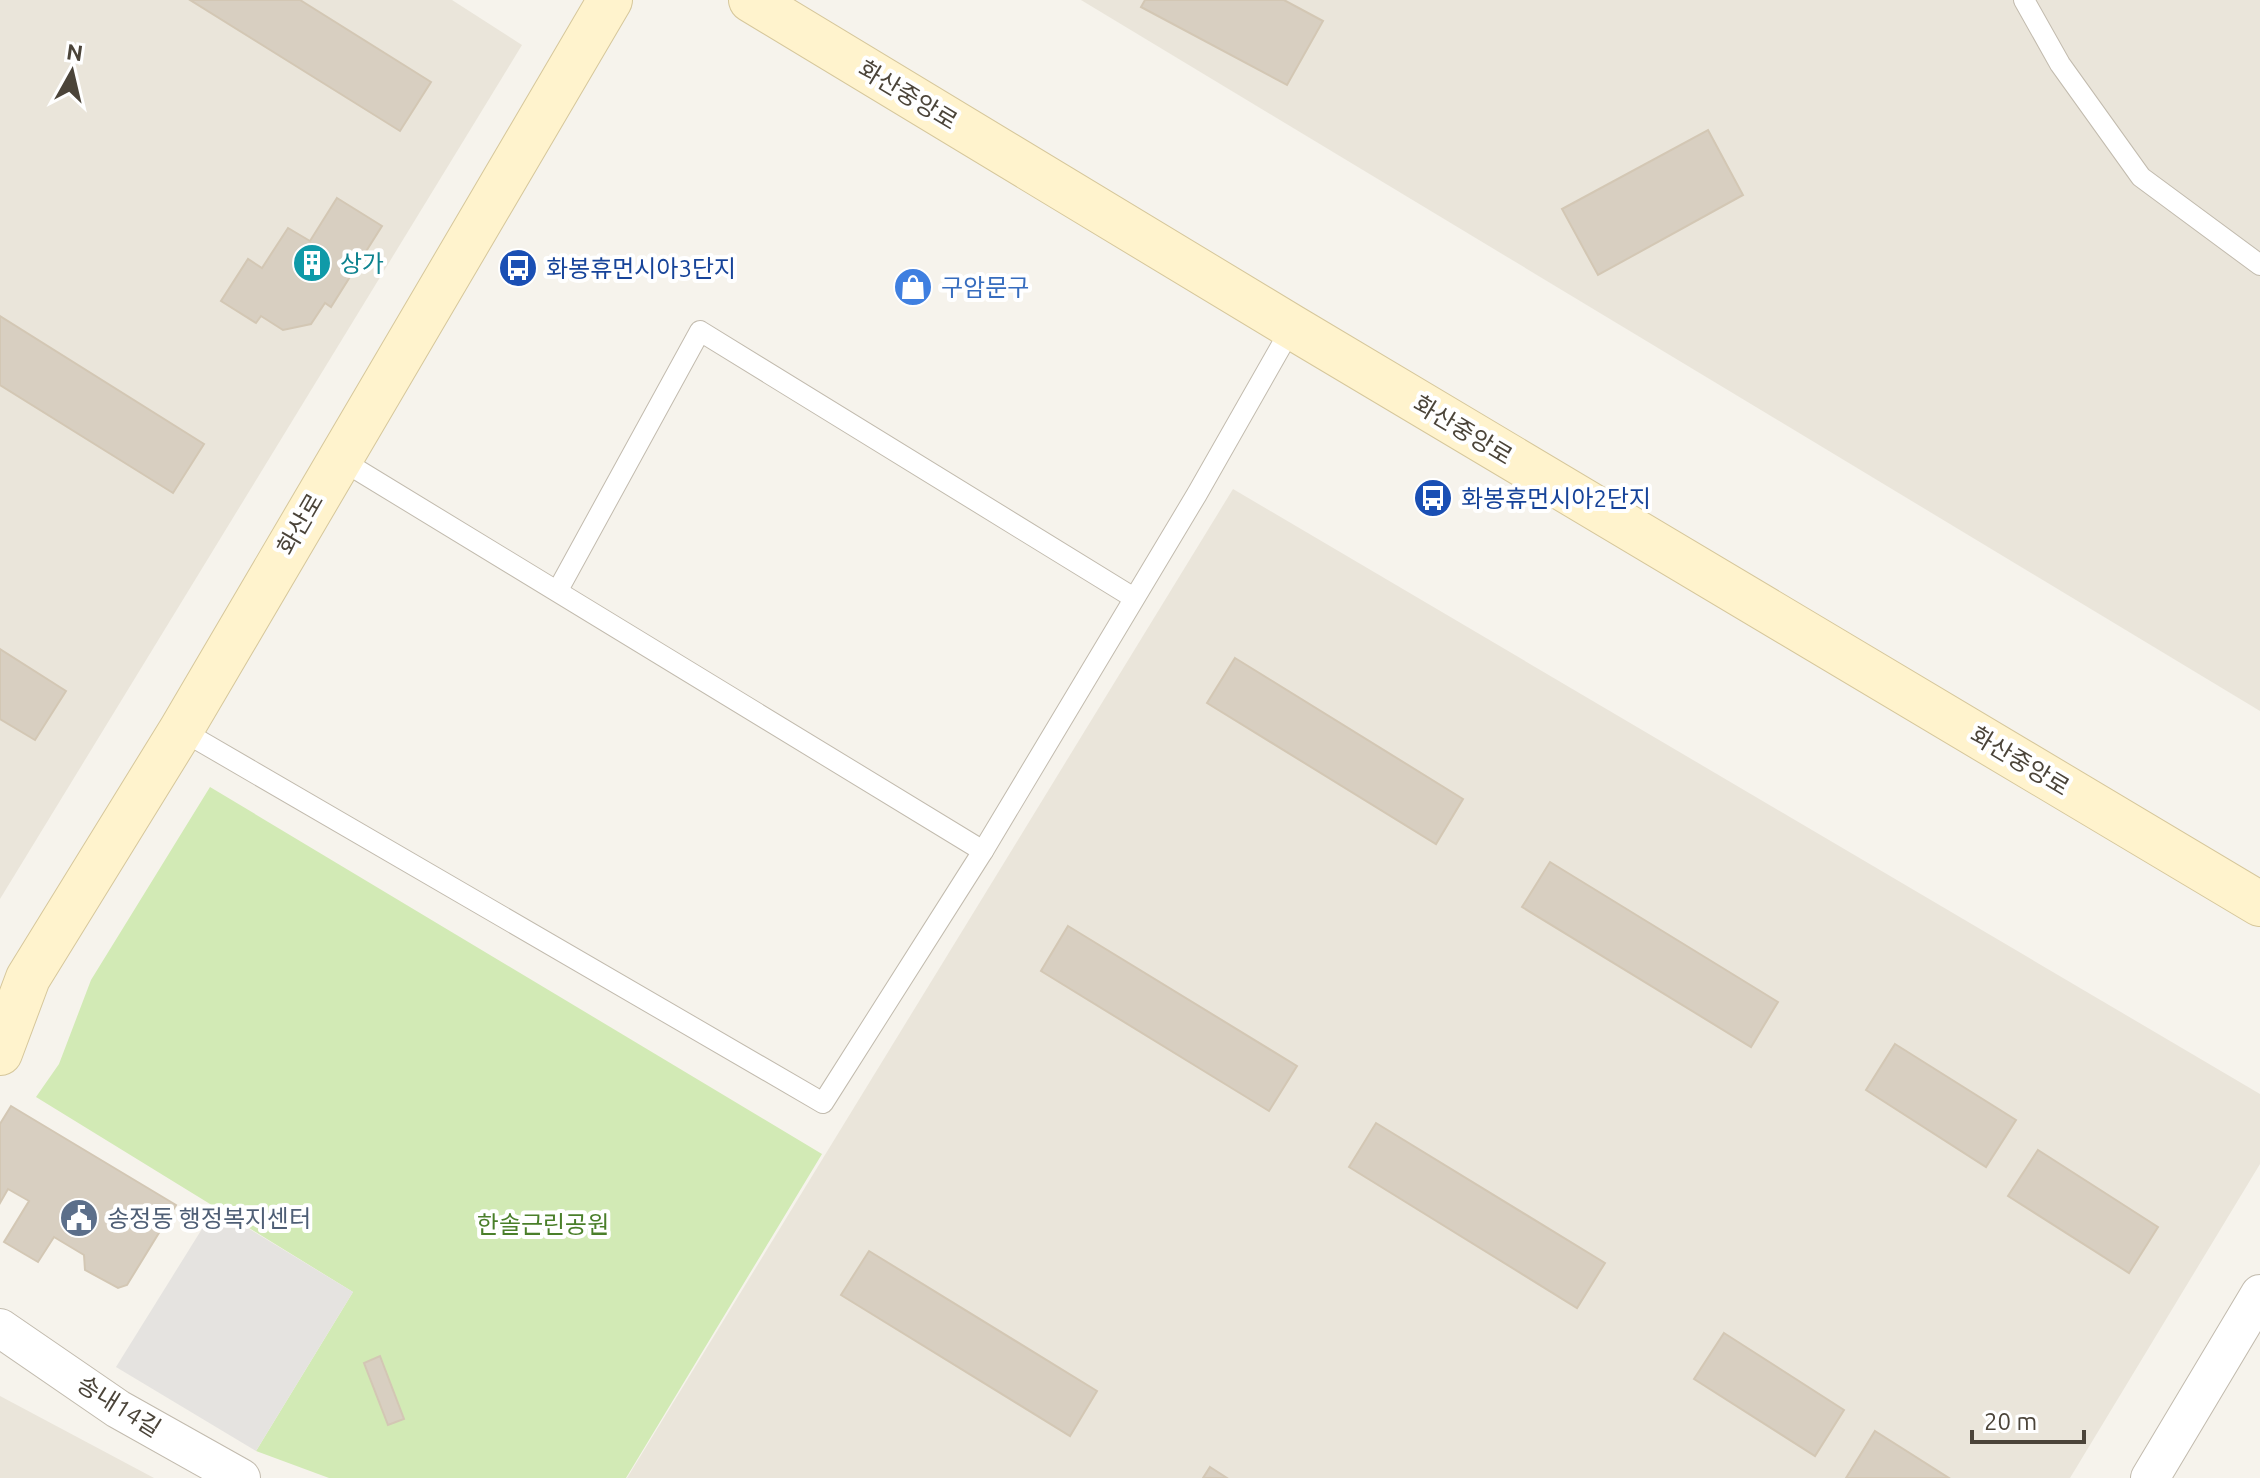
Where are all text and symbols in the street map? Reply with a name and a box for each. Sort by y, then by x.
north arrow [32,32,112,112]
text: N [65,38,85,65]
street label: 화산중앙로 [854,55,962,135]
building icon: 상가 [291,242,333,284]
bus stop icon: 화봉휴먼시아3단지 [497,247,539,289]
place label: 상가 [340,250,384,277]
place label: 화봉휴먼시아3단지 [546,255,736,282]
shop icon: 구암문구 [892,266,934,308]
place label: 구암문구 [941,274,1029,301]
street label: 화산중앙로 [1409,390,1517,470]
bus stop icon: 화봉휴먼시아2단지 [1412,477,1454,519]
place label: 화봉휴먼시아2단지 [1461,485,1651,512]
street label: 화산로 [272,489,328,559]
street label: 화산중앙로 [1966,721,2074,801]
public building icon: 송정동 행정복지센터 [58,1197,100,1239]
place label: 송정동 행정복지센터 [107,1205,311,1232]
park label: 한솔근린공원 [477,1211,609,1238]
street label: 송내14길 [72,1370,166,1442]
scale bar [1972,1394,2084,1444]
text: 20 m [1984,1408,2037,1435]

